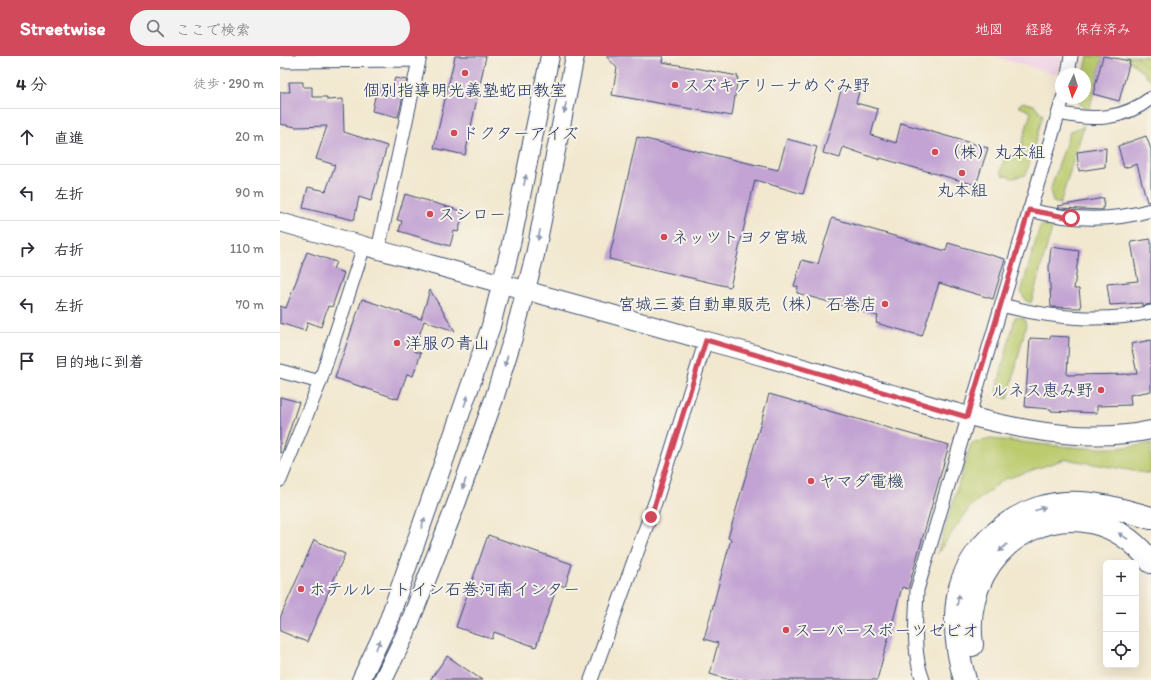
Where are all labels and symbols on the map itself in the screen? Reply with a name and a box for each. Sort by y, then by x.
marker: 個別指導明光義塾蛇田教室 [460,68,470,78]
north arrow [1055,68,1091,104]
place label: スズキアリーナめぐみ野 [683,75,870,95]
place label: 個別指導明光義塾蛇田教室 [363,80,567,100]
marker: スズキアリーナめぐみ野 [670,80,680,90]
one-way arrow [562,102,568,114]
place label: ドクターアイズ [462,123,579,143]
marker: ドクターアイズ [449,128,459,138]
place label: （株）丸本組 [943,142,1045,162]
marker: （株）丸本組 [930,147,940,157]
marker: 丸本組 [957,168,967,178]
one-way arrow [522,174,528,187]
place label: 丸本組 [937,180,988,200]
place label: スシロー [438,204,506,224]
marker: スシロー [425,209,435,219]
route start [1062,209,1080,227]
place label: ネッツトヨタ宮城 [672,227,807,247]
one-way arrow [535,229,541,242]
marker: ネッツトヨタ宮城 [659,232,669,242]
place label: 宮城三菱自動車販売（株） 石巻店 [618,294,877,314]
marker: 宮城三菱自動車販売（株） 石巻店 [880,299,890,309]
place label: 洋服の青山 [405,333,490,353]
marker: 洋服の青山 [392,338,402,348]
one-way arrow [503,355,509,367]
place label: ルネス恵み野 [991,380,1093,400]
marker: ルネス恵み野 [1096,385,1106,395]
one-way arrow [464,394,470,406]
place label: ヤマダ電機 [819,471,904,491]
marker: ヤマダ電機 [806,476,816,486]
one-way arrow [460,478,466,490]
one-way arrow [1035,506,1047,512]
route end [642,508,660,526]
one-way arrow [420,517,426,529]
one-way arrow [1118,532,1128,540]
one-way arrow [998,543,1008,553]
place label: ホテルルートイン石巻河南インター [309,579,580,599]
marker: ホテルルートイン石巻河南インター [296,584,306,594]
one-way arrow [955,594,961,606]
place label: スーパースポーツゼビオ [794,620,979,640]
marker: スーパースポーツゼビオ [781,625,791,635]
one-way arrow [375,639,381,651]

